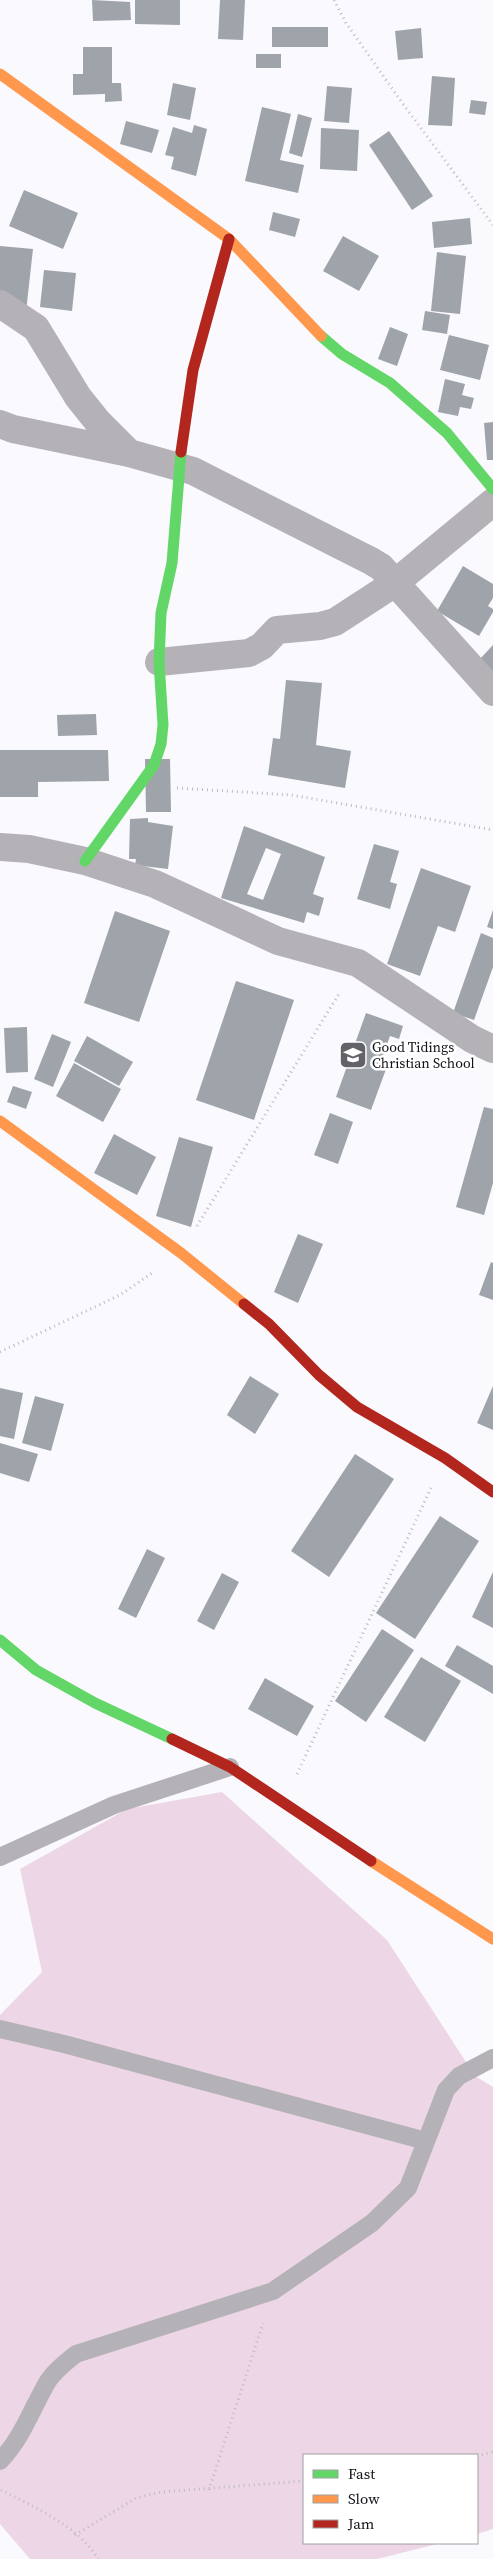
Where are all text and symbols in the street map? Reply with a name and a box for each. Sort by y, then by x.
place label: Good Tidings Christian School [372,1037,475,1073]
school or university icon: Good Tidings Christian School [338,1040,368,1070]
legend [303,2454,478,2544]
text: Fast [348,2463,375,2484]
text: Slow [348,2488,380,2509]
text: Jam [347,2513,375,2534]

